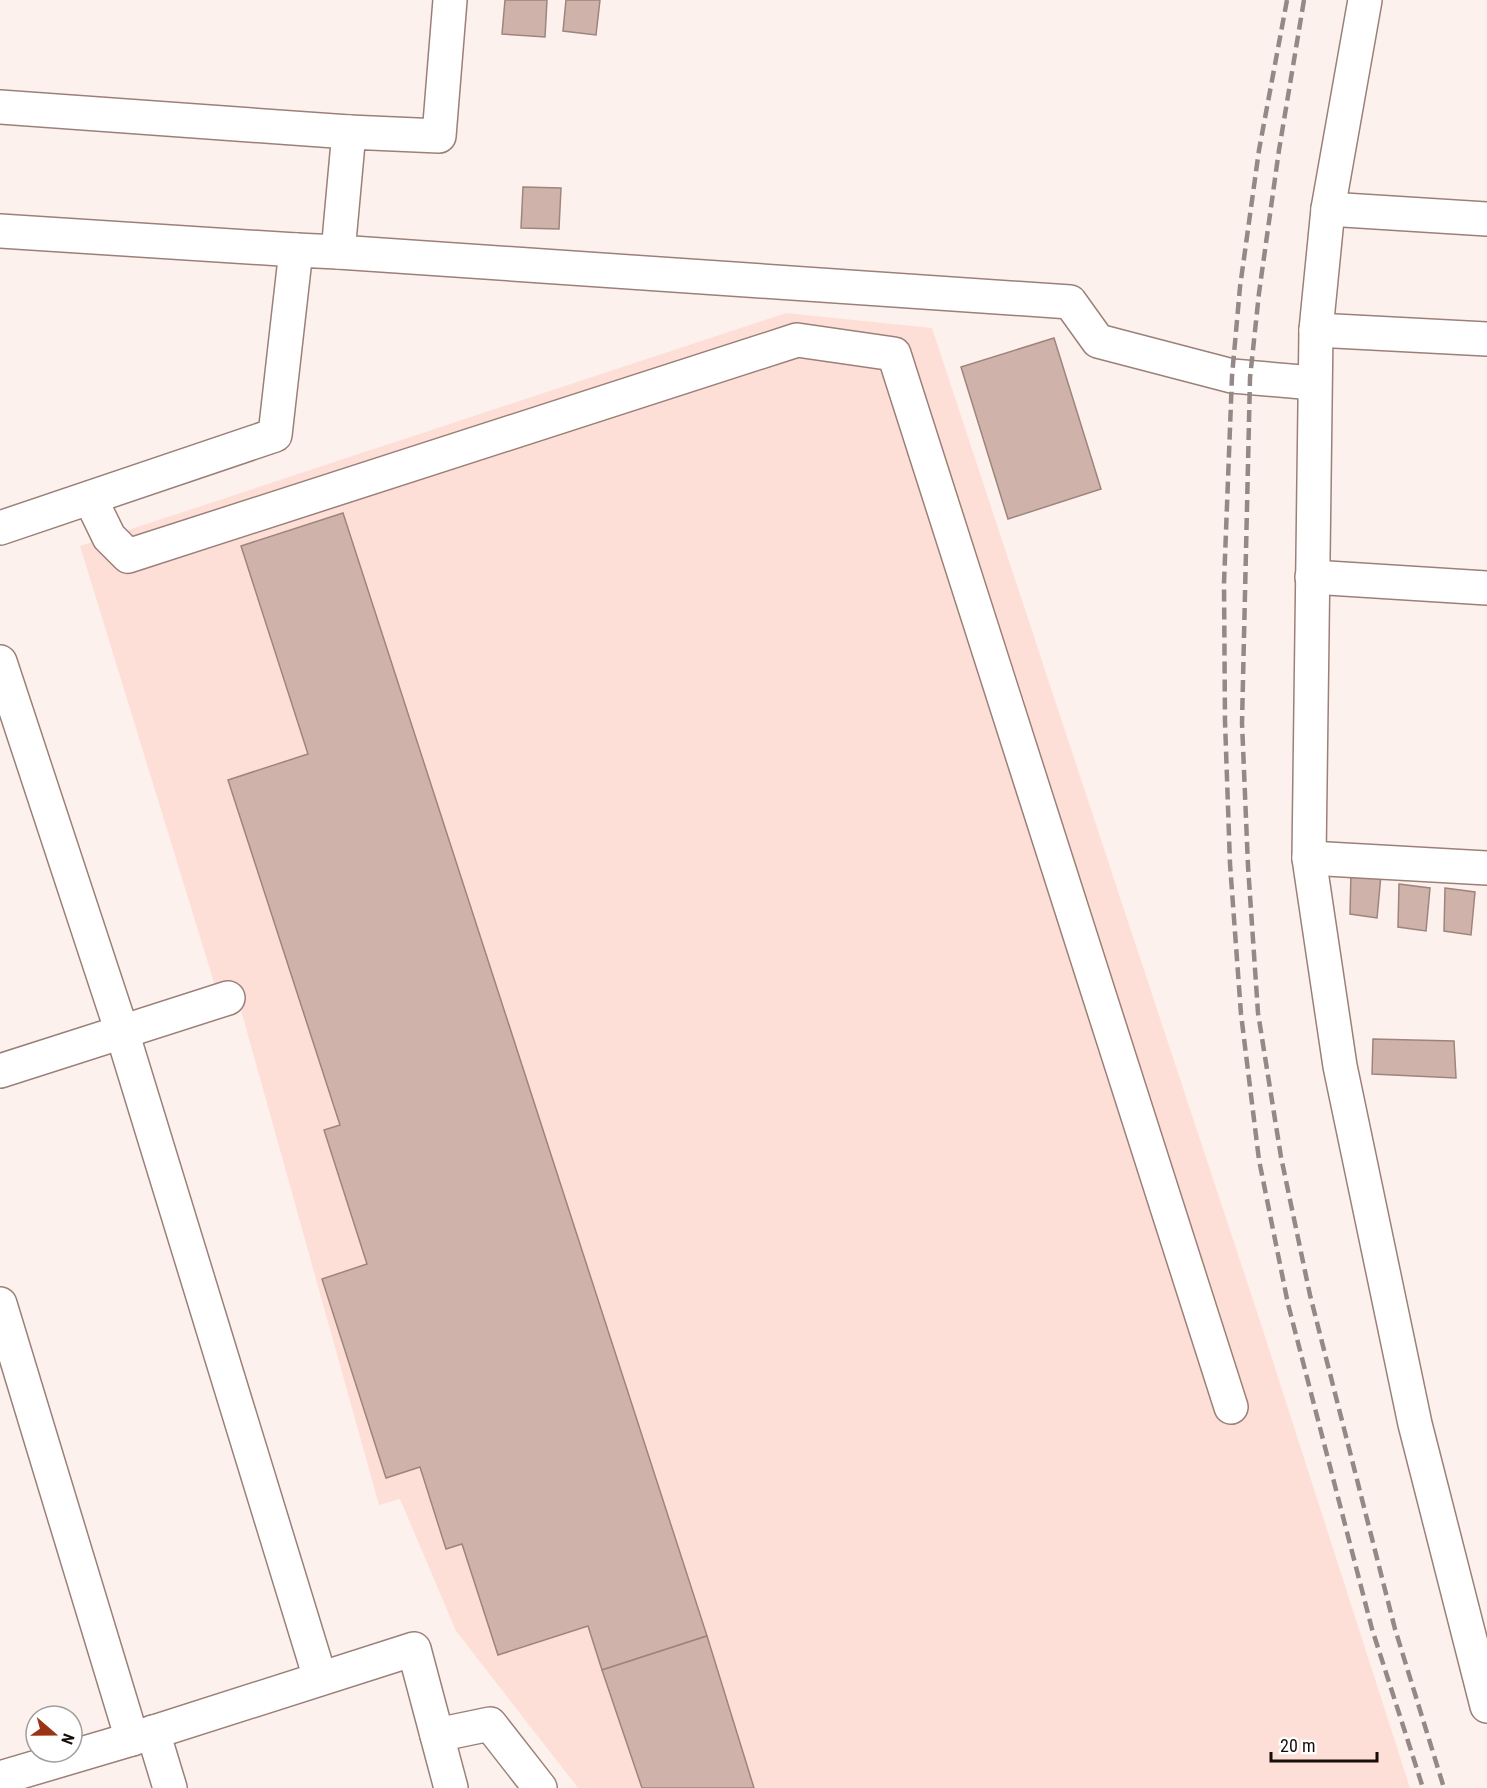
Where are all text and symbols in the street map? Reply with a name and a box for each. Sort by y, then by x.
north arrow [24,1704,84,1764]
scale bar [1271,1725,1378,1763]
text: N [57,1731,78,1747]
text: 20 m [1280,1735,1315,1756]

